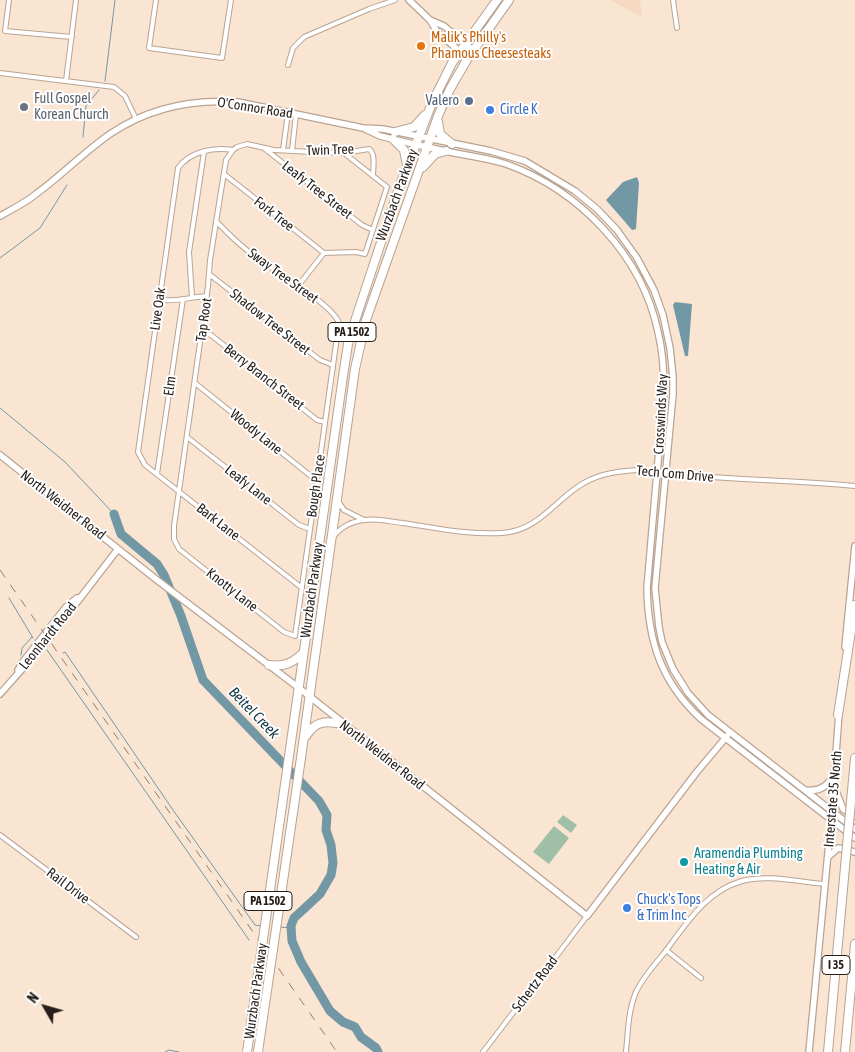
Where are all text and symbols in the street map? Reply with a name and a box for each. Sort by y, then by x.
place label: Malik's Philly's Phamous Cheesesteaks [431,30,551,62]
marker: Malik's Philly's Phamous Cheesesteaks [415,40,427,52]
place label: Full Gospel Korean Church [34,91,109,124]
place label: Valero [425,93,459,109]
street label: O'Connor Road [216,94,294,122]
marker: Valero [463,95,475,107]
marker: Full Gospel Korean Church [18,101,30,113]
place label: Circle K [500,102,538,118]
marker: Circle K [484,104,496,116]
street label: Twin Tree [306,141,354,159]
street label: Wurzbach Parkway [373,147,421,243]
street label: Leafy Tree Street [279,157,355,223]
street label: Fork Tree [251,193,297,235]
street label: Sway Tree Street [245,245,321,307]
street label: Shadow Tree Street [227,285,313,359]
street label: Live Oak [147,286,169,332]
street label: Tap Root [193,297,215,343]
road number: PA 1502 [328,322,376,342]
street label: Berry Branch Street [220,340,308,414]
street label: Crosswinds Way [650,373,672,455]
street label: Elm [160,375,180,397]
street label: Woody Lane [227,406,285,458]
street label: Bough Place [303,453,329,519]
street label: Leafy Lane [221,461,275,509]
street label: Tech Com Drive [636,462,714,486]
street label: North Weidner Road [17,467,109,543]
street label: Bark Lane [193,500,243,544]
street label: Wurzbach Parkway [297,541,327,639]
street label: Knotty Lane [203,565,261,615]
street label: Leonhardt Road [16,599,80,673]
water label: Beitel Creek [225,683,283,743]
street label: North Weidner Road [336,717,428,793]
street label: Interstate 35 North [820,750,846,848]
place label: Aramendia Plumbing Heating & Air [694,846,803,879]
marker: Aramendia Plumbing Heating & Air [678,856,690,868]
street label: Rail Drive [43,864,93,908]
road number: PA 1502 [244,891,292,910]
place label: Chuck's Tops & Trim Inc [637,892,701,924]
marker: Chuck's Tops & Trim Inc [621,902,633,914]
street label: Wurzbach Parkway [241,942,271,1040]
street label: Schertz Road [508,953,562,1015]
road number: I 35 [822,956,850,974]
north arrow [20,982,70,1032]
text: N [24,990,42,1006]

